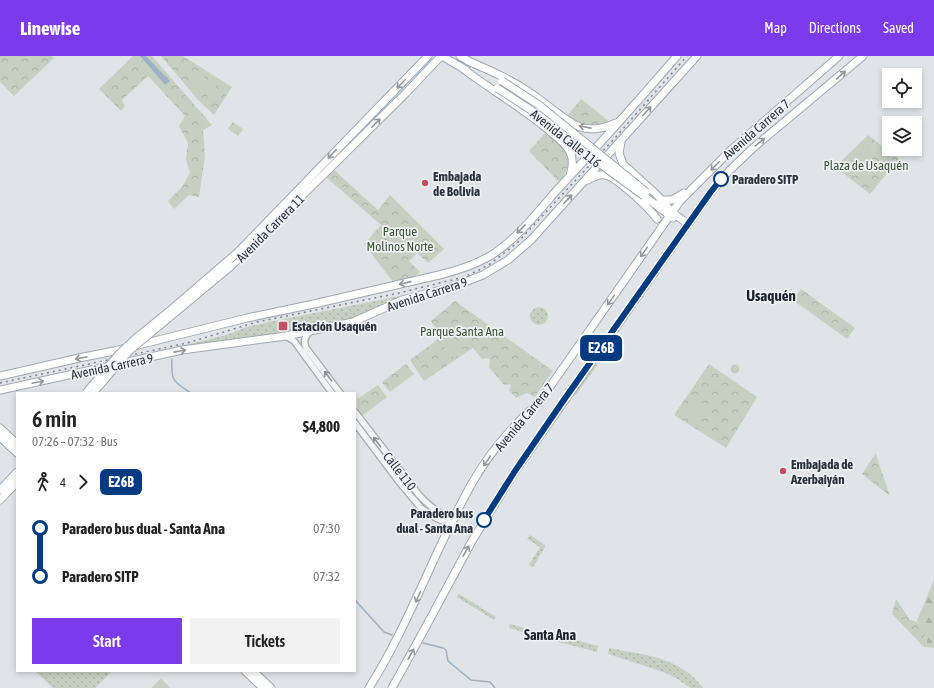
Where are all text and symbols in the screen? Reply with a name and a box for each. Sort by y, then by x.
text: Linewise [20,17,80,39]
text: Map [764,20,787,36]
text: Directions [809,20,861,36]
text: Saved [883,20,914,36]
map controls [882,68,922,156]
button: locate [882,68,922,108]
one-way arrow [836,70,846,79]
one-way arrow [396,79,406,89]
street label: Avenida Carrera 7 [720,96,793,163]
street label: Avenida Calle 116 [527,106,604,171]
one-way arrow [643,106,652,117]
button: layers [882,116,922,156]
one-way arrow [371,118,381,128]
one-way arrow [579,123,592,131]
one-way arrow [755,138,765,147]
one-way arrow [328,149,337,159]
park label: Plaza de Usaquén [823,158,909,173]
one-way arrow [710,161,720,171]
place label: Embajada de Bolivia [433,169,481,199]
marker: Paradero SITP [713,171,729,187]
place label: Paradero SITP [732,172,799,187]
marker: Embajada de Bolivia [420,178,430,188]
street label: Avenida Carrera 11 [233,191,307,265]
one-way arrow [563,194,573,204]
park label: Parque Molinos Norte [366,224,434,254]
one-way arrow [516,224,526,234]
one-way arrow [640,246,648,257]
street label: Avenida Carrera 9 [385,274,469,315]
one-way arrow [399,280,412,288]
district label: Usaquén [746,287,796,304]
one-way arrow [607,294,615,305]
place label: Estación Usaquén [292,319,377,334]
marker: Estación Usaquén [277,320,289,332]
park label: Parque Santa Ana [420,324,504,339]
line badge: E26B [573,335,629,361]
text: E26B [588,340,614,356]
one-way arrow [173,346,186,354]
street label: Avenida Carrera 9 [70,350,155,383]
one-way arrow [74,354,87,362]
one-way arrow [324,371,332,382]
one-way arrow [31,377,44,385]
street label: Avenida Carrera 7 [492,380,557,454]
text: 6 min [32,406,77,432]
text: $4,800 [303,418,340,435]
text: 07:26 – 07:32 · Bus [32,434,118,449]
one-way arrow [373,436,382,447]
street label: Calle 110 [380,449,419,494]
one-way arrow [483,456,491,467]
place label: Embajada de Azerbaiyán [790,457,853,487]
marker: Embajada de Azerbaiyán [778,466,788,476]
icon: walk [32,471,54,493]
icon: forward [72,471,94,493]
text: E26B [108,474,134,490]
text: 4 [60,475,66,490]
place label: Paradero bus dual - Santa Ana [396,506,473,536]
marker: Paradero bus dual - Santa Ana [476,512,492,528]
text: Paradero bus dual - Santa Ana [62,520,225,537]
text: 07:30 [313,521,340,536]
one-way arrow [462,545,470,557]
text: Paradero SITP [62,568,139,585]
text: 07:32 [313,569,340,584]
one-way arrow [414,591,421,603]
button: Start [32,618,182,664]
button: Tickets [190,618,340,664]
district label: Santa Ana [524,627,576,643]
one-way arrow [408,648,416,660]

